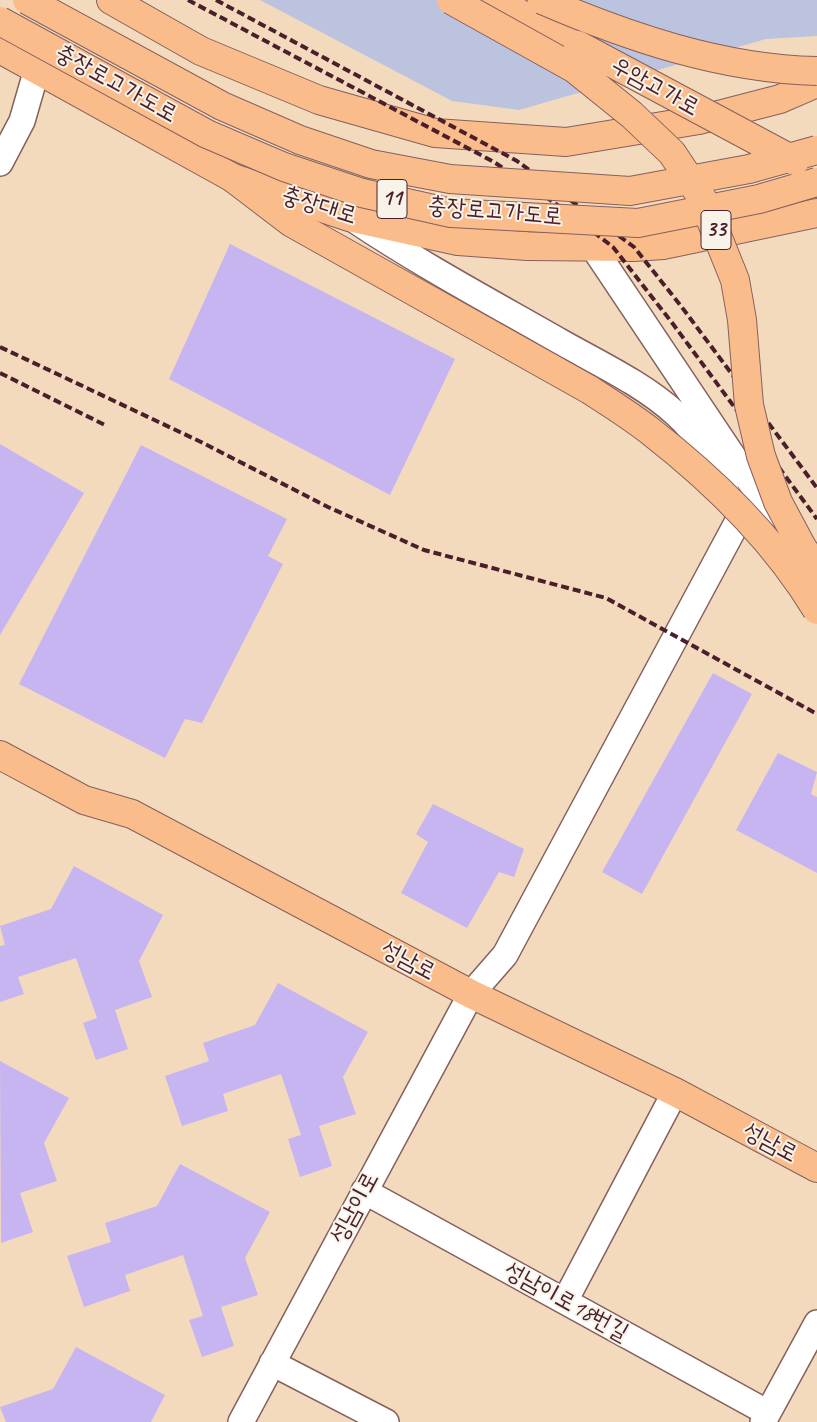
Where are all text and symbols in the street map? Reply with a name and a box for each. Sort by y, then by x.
street label: 충장로고가도로 [50,39,182,129]
street label: 우암고가로 [606,51,704,123]
road number: 11 [377,180,407,218]
street label: 충장대로 [278,181,360,231]
street label: 충장로고가도로 [426,192,564,232]
road number: 33 [701,210,731,250]
street label: 성남로 [376,935,440,987]
street label: 성남로 [738,1117,802,1169]
street label: 성남이로 [324,1167,386,1249]
street label: 성남이로18번길 [499,1256,633,1348]

